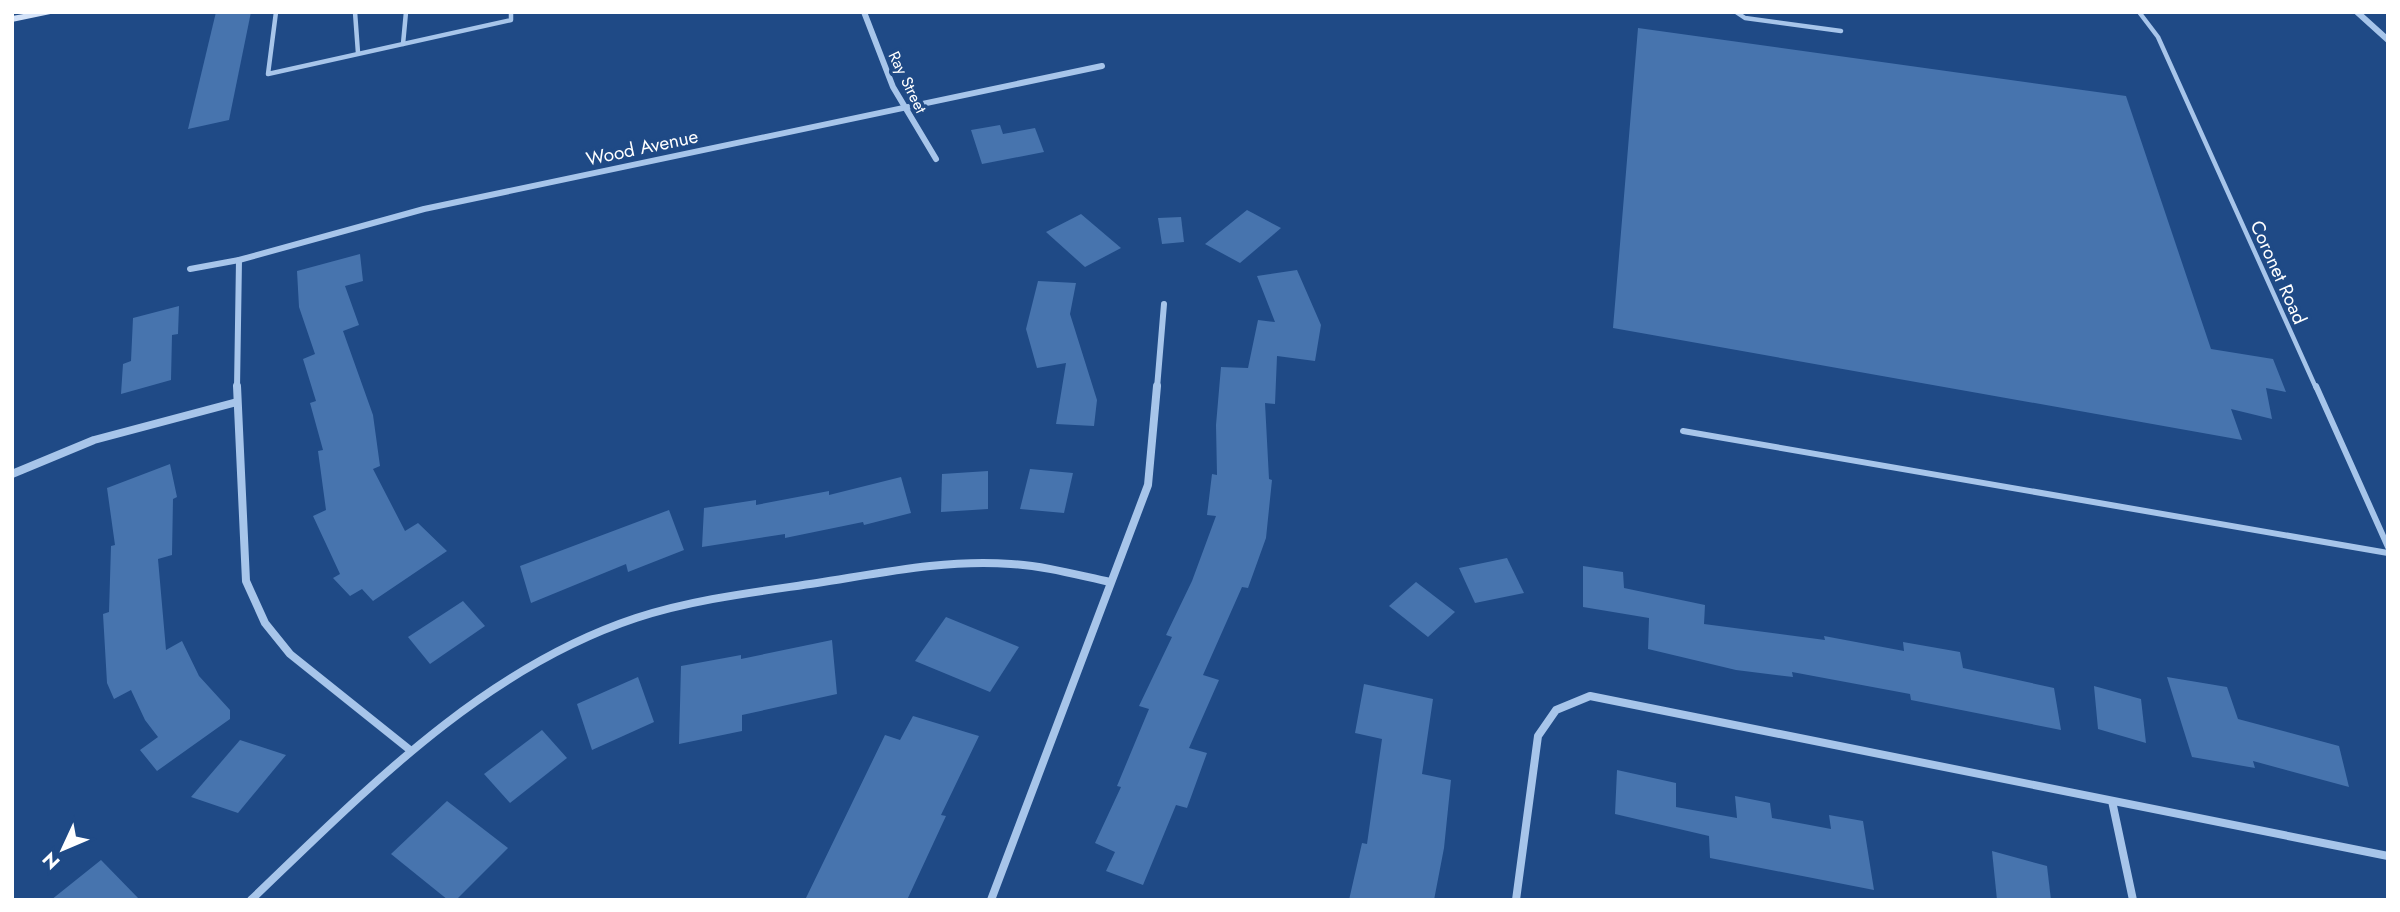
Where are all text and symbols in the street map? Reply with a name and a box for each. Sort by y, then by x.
street label: Ray Street [883,47,933,117]
street label: Wood Avenue [584,122,701,173]
street label: Coronet Road [2244,216,2313,328]
north arrow [28,814,98,884]
text: N [36,846,66,875]

